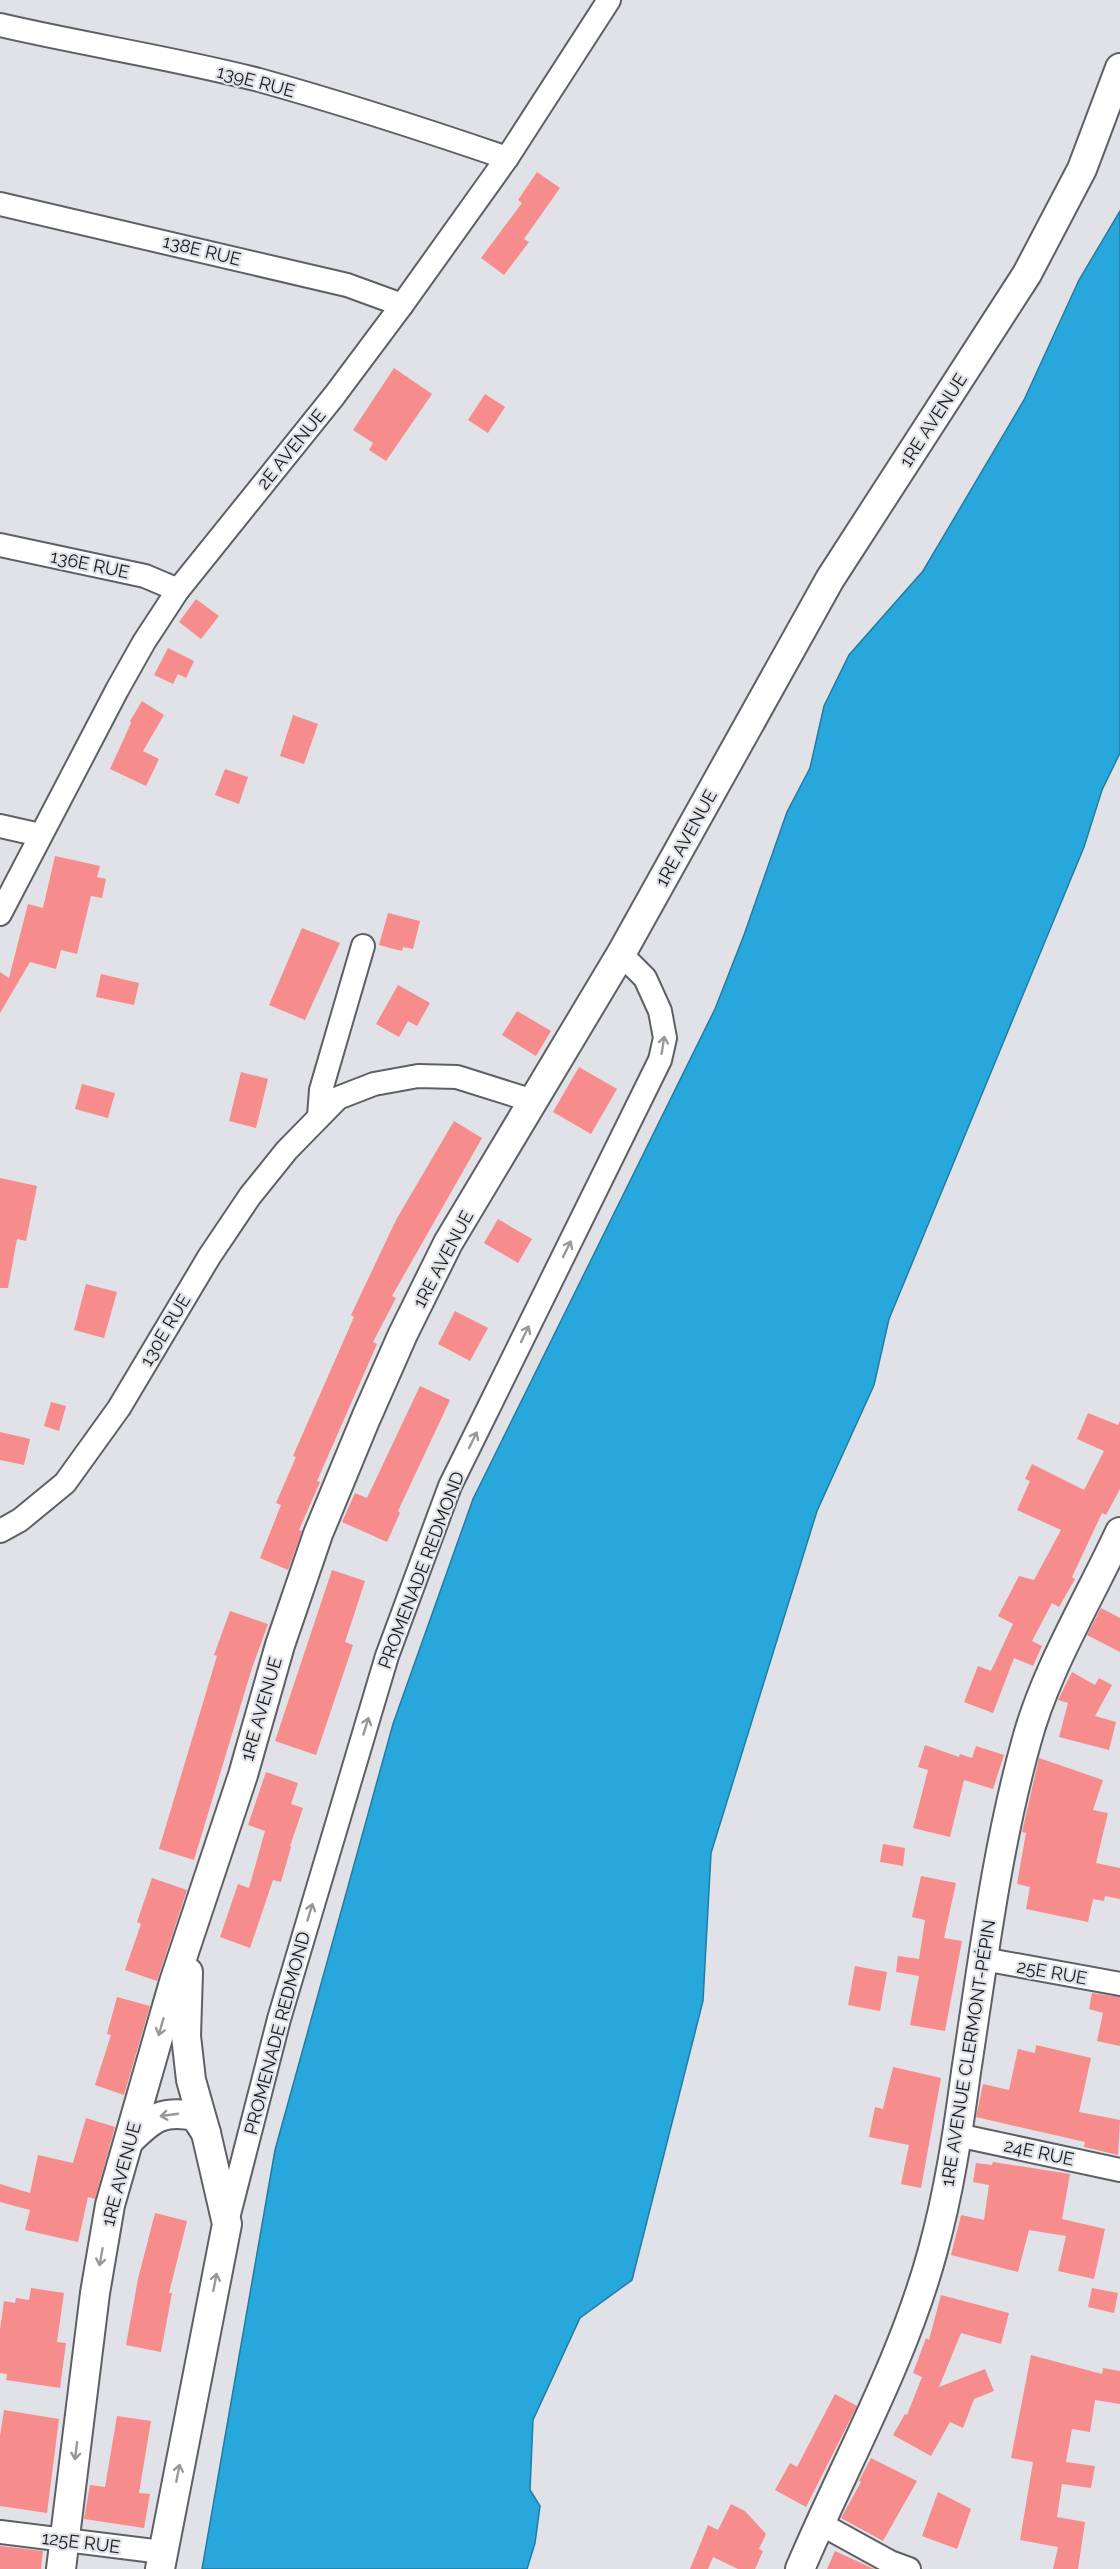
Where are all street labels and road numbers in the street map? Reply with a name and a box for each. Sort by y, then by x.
street label: 139E RUE [215,61,297,101]
street label: 138E RUE [161,230,243,270]
street label: 1RE AVENUE [895,369,971,471]
street label: 2E AVENUE [252,405,330,493]
street label: 136E RUE [49,545,131,583]
street label: 1RE AVENUE [651,786,721,890]
street label: 1RE AVENUE [409,1207,477,1311]
street label: 130E RUE [135,1290,195,1370]
street label: PROMENADE REDMOND [374,1468,468,1671]
street label: 1RE AVENUE [236,1655,286,1763]
street label: 1RE AVENUE CLERMONT-PÉPIN [936,1918,999,2188]
street label: PROMENADE REDMOND [240,1929,314,2137]
street label: 25E RUE [1015,1955,1089,1989]
street label: 1RE AVENUE [97,2119,145,2228]
street label: 24E RUE [1002,2134,1076,2170]
street label: 125E RUE [41,2527,121,2557]

